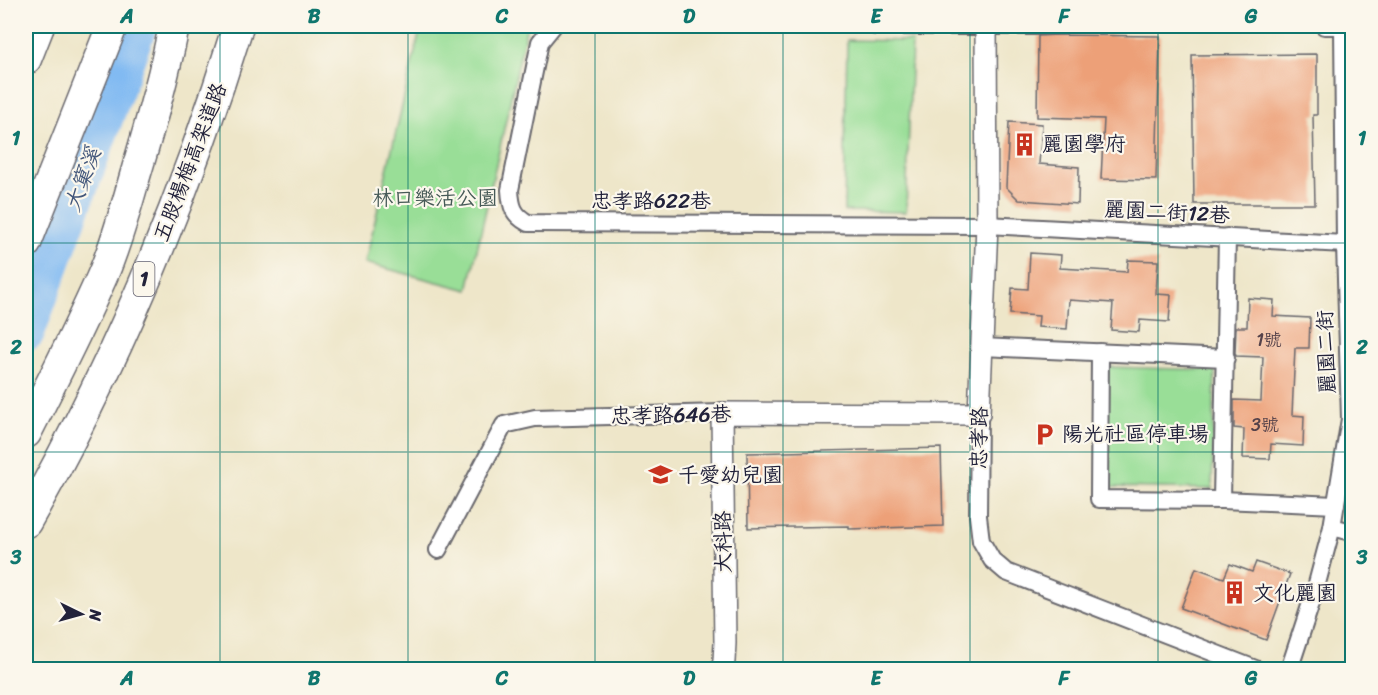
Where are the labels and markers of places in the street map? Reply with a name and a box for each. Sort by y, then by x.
place label: 麗園學府 [1042,125,1126,163]
building icon: 麗園學府 [1011,131,1037,157]
place label: 陽光社區停車場 [1062,415,1209,453]
parking icon: 陽光社區停車場 [1031,421,1057,447]
place label: 千愛幼兒園 [678,456,783,494]
school or university icon: 千愛幼兒園 [647,462,673,488]
place label: 文化麗園 [1253,574,1337,612]
building icon: 文化麗園 [1222,580,1248,606]

